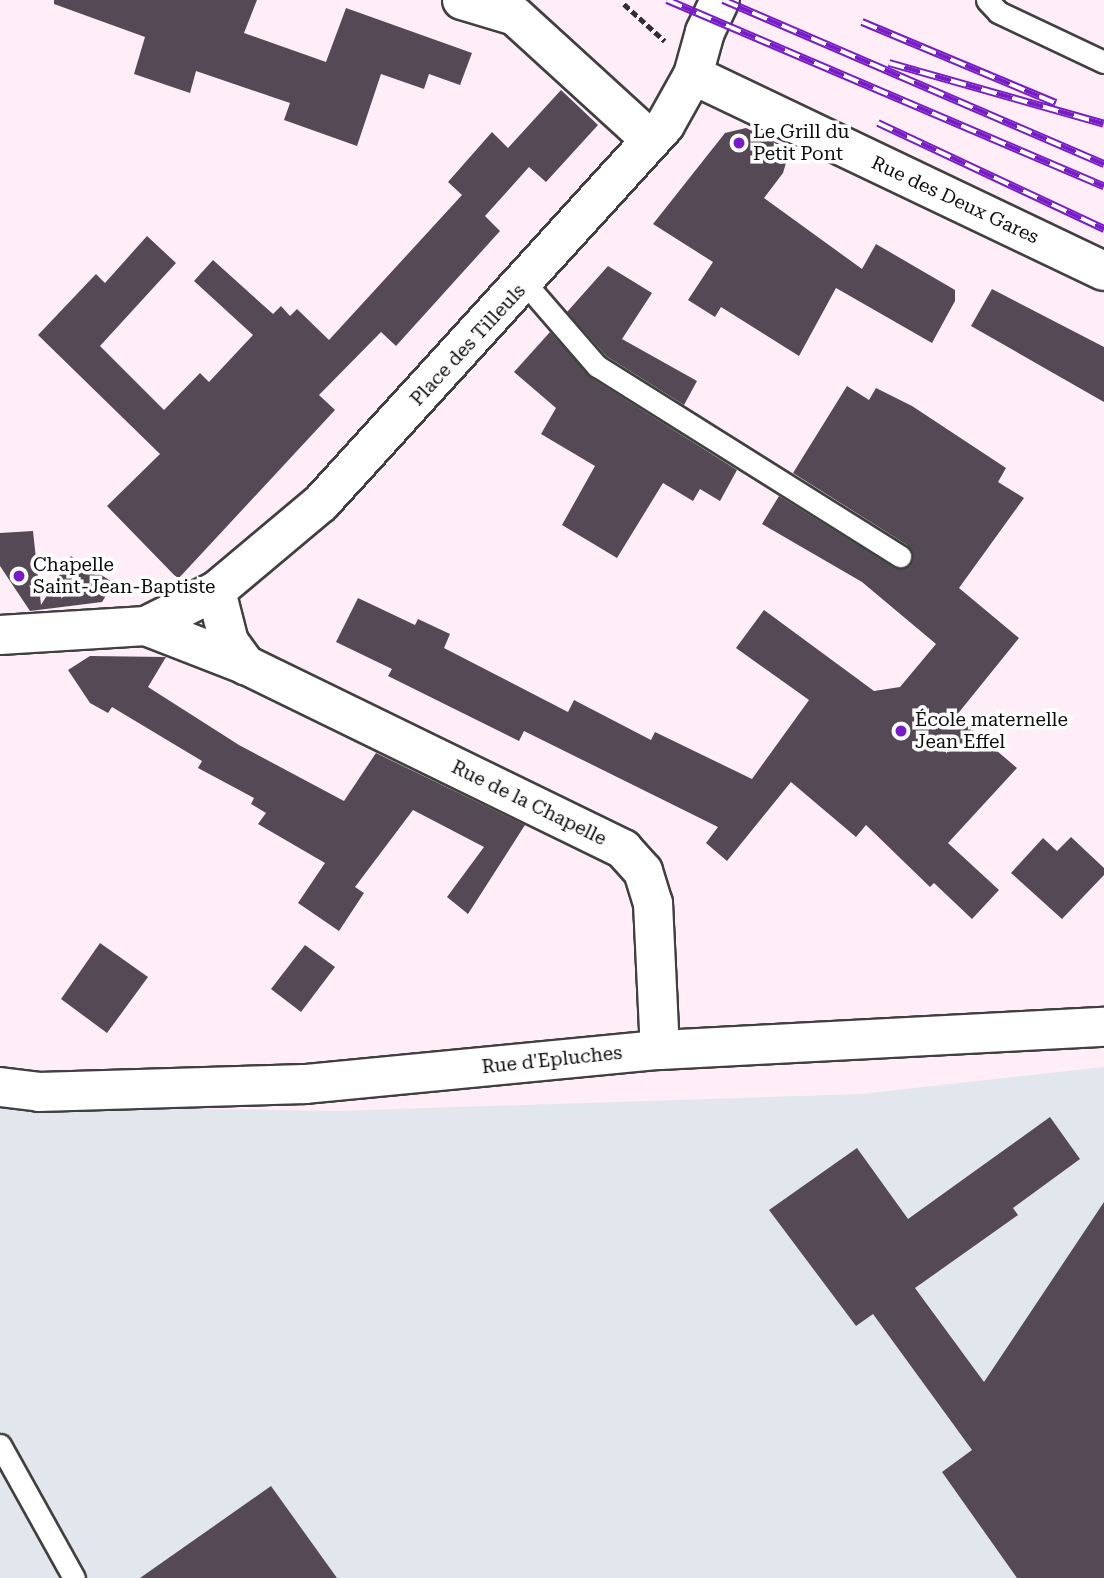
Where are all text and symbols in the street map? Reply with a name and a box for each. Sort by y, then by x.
place label: Le Grill du Petit Pont [753,121,849,165]
marker: Le Grill du Petit Pont [731,135,747,151]
street label: Rue des Deux Gares [868,151,1042,249]
street label: Place des Tilleuls [406,279,530,411]
place label: Chapelle Saint-Jean-Baptiste [33,554,215,598]
marker: Chapelle Saint-Jean-Baptiste [11,568,27,584]
place label: École maternelle Jean Effel [915,709,1068,753]
marker: École maternelle Jean Effel [893,723,909,739]
street label: Rue de la Chapelle [448,756,610,850]
street label: Rue d'Epluches [481,1041,623,1079]

